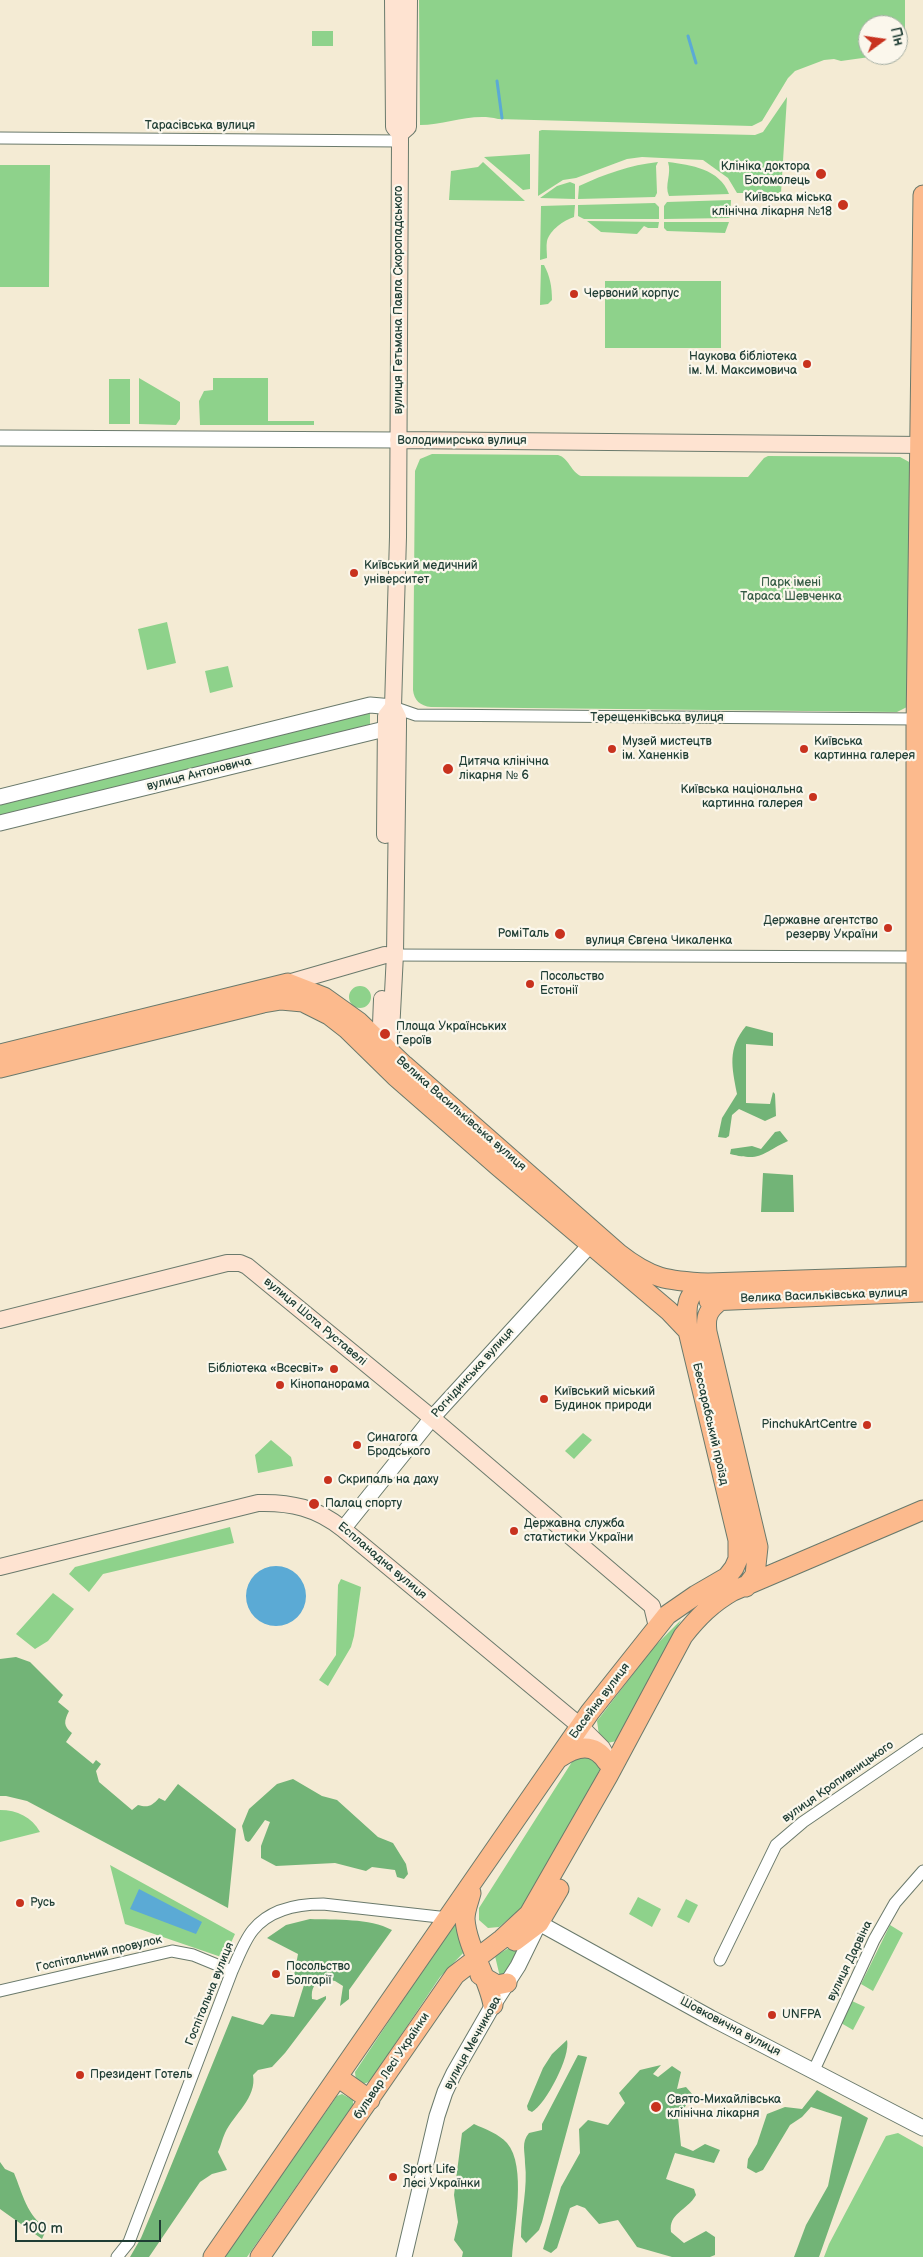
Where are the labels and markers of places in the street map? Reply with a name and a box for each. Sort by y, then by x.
place label: Клініка доктора Богомолець [721,160,810,188]
marker: Клініка доктора Богомолець [814,167,828,181]
place label: Київська міська клінічна лікарня №18 [712,191,832,219]
marker: Київська міська клінічна лікарня №18 [836,198,850,212]
place label: Червоний корпус [584,287,679,301]
marker: Червоний корпус [568,288,580,300]
place label: Наукова бібліотека ім. М. Максимовича [689,350,797,378]
marker: Наукова бібліотека ім. М. Максимовича [801,358,813,370]
place label: Київський медичний університет [364,559,478,587]
marker: Київський медичний університет [348,567,360,579]
place label: Музей мистецтв ім. Ханенків [622,735,712,763]
place label: Київська картинна галерея [814,735,915,763]
marker: Музей мистецтв ім. Ханенків [606,743,618,755]
marker: Київська картинна галерея [798,743,810,755]
place label: Дитяча клінічна лікарня № 6 [459,755,549,783]
marker: Дитяча клінічна лікарня № 6 [441,762,455,776]
place label: Київська національна картинна галерея [680,783,803,811]
marker: Київська національна картинна галерея [807,791,819,803]
place label: Державне агентство резерву України [763,914,878,942]
marker: Державне агентство резерву України [882,922,894,934]
place label: РоміТаль [497,927,549,941]
marker: РоміТаль [553,927,567,941]
place label: Посольство Естонії [540,970,604,998]
marker: Посольство Естонії [524,978,536,990]
place label: Площа Українських Героїв [396,1020,506,1048]
marker: Площа Українських Героїв [378,1027,392,1041]
place label: Бібліотека «Всесвіт» [208,1362,324,1376]
marker: Бібліотека «Всесвіт» [328,1363,340,1375]
place label: Кінопанорама [290,1378,370,1392]
marker: Кінопанорама [274,1379,286,1391]
place label: Київський міський Будинок природи [554,1385,655,1413]
marker: Київський міський Будинок природи [538,1393,550,1405]
place label: PinchukArtCentre [762,1418,857,1432]
marker: PinchukArtCentre [861,1419,873,1431]
place label: Синагога Бродського [367,1431,430,1459]
marker: Синагога Бродського [351,1439,363,1451]
place label: Скрипаль на даху [338,1473,438,1487]
marker: Скрипаль на даху [322,1474,334,1486]
marker: Палац спорту [307,1497,321,1511]
place label: Палац спорту [325,1497,402,1511]
place label: Державна служба статистики України [524,1517,633,1545]
marker: Державна служба статистики України [508,1525,520,1537]
place label: Русь [30,1896,55,1910]
marker: Русь [14,1897,26,1909]
place label: Посольство Болгарії [286,1960,350,1988]
marker: Посольство Болгарії [270,1968,282,1980]
place label: UNFPA [782,2008,821,2022]
marker: UNFPA [766,2009,778,2021]
place label: Президент Готель [90,2068,192,2082]
marker: Президент Готель [74,2069,86,2081]
place label: Свято-Михайлівська клінічна лікарня [667,2093,781,2121]
marker: Свято-Михайлівська клінічна лікарня [649,2100,663,2114]
place label: Sport Life Лесі Українки [403,2163,480,2191]
marker: Sport Life Лесі Українки [387,2171,399,2183]

